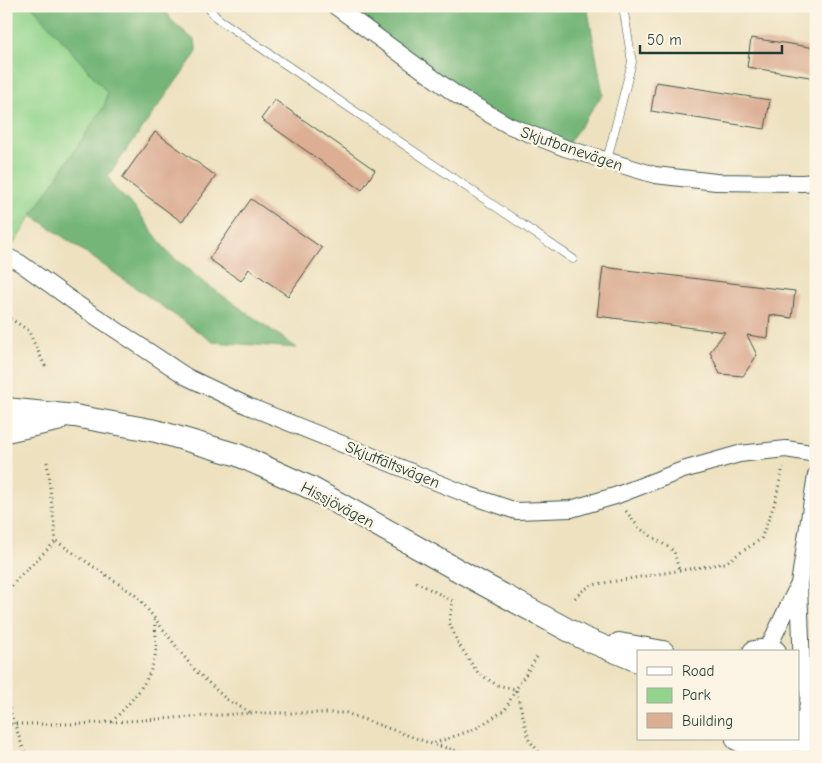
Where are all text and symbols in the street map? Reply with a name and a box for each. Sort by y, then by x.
scale bar [640,22,782,54]
text: 50 m [647,31,682,49]
street label: Skjutbanevägen [518,123,625,175]
street label: Skjutfältsvägen [343,438,442,492]
street label: Hissjövägen [298,478,377,532]
legend [637,650,800,740]
text: Road [682,662,714,680]
text: Park [682,686,711,704]
text: Building [682,712,733,730]

